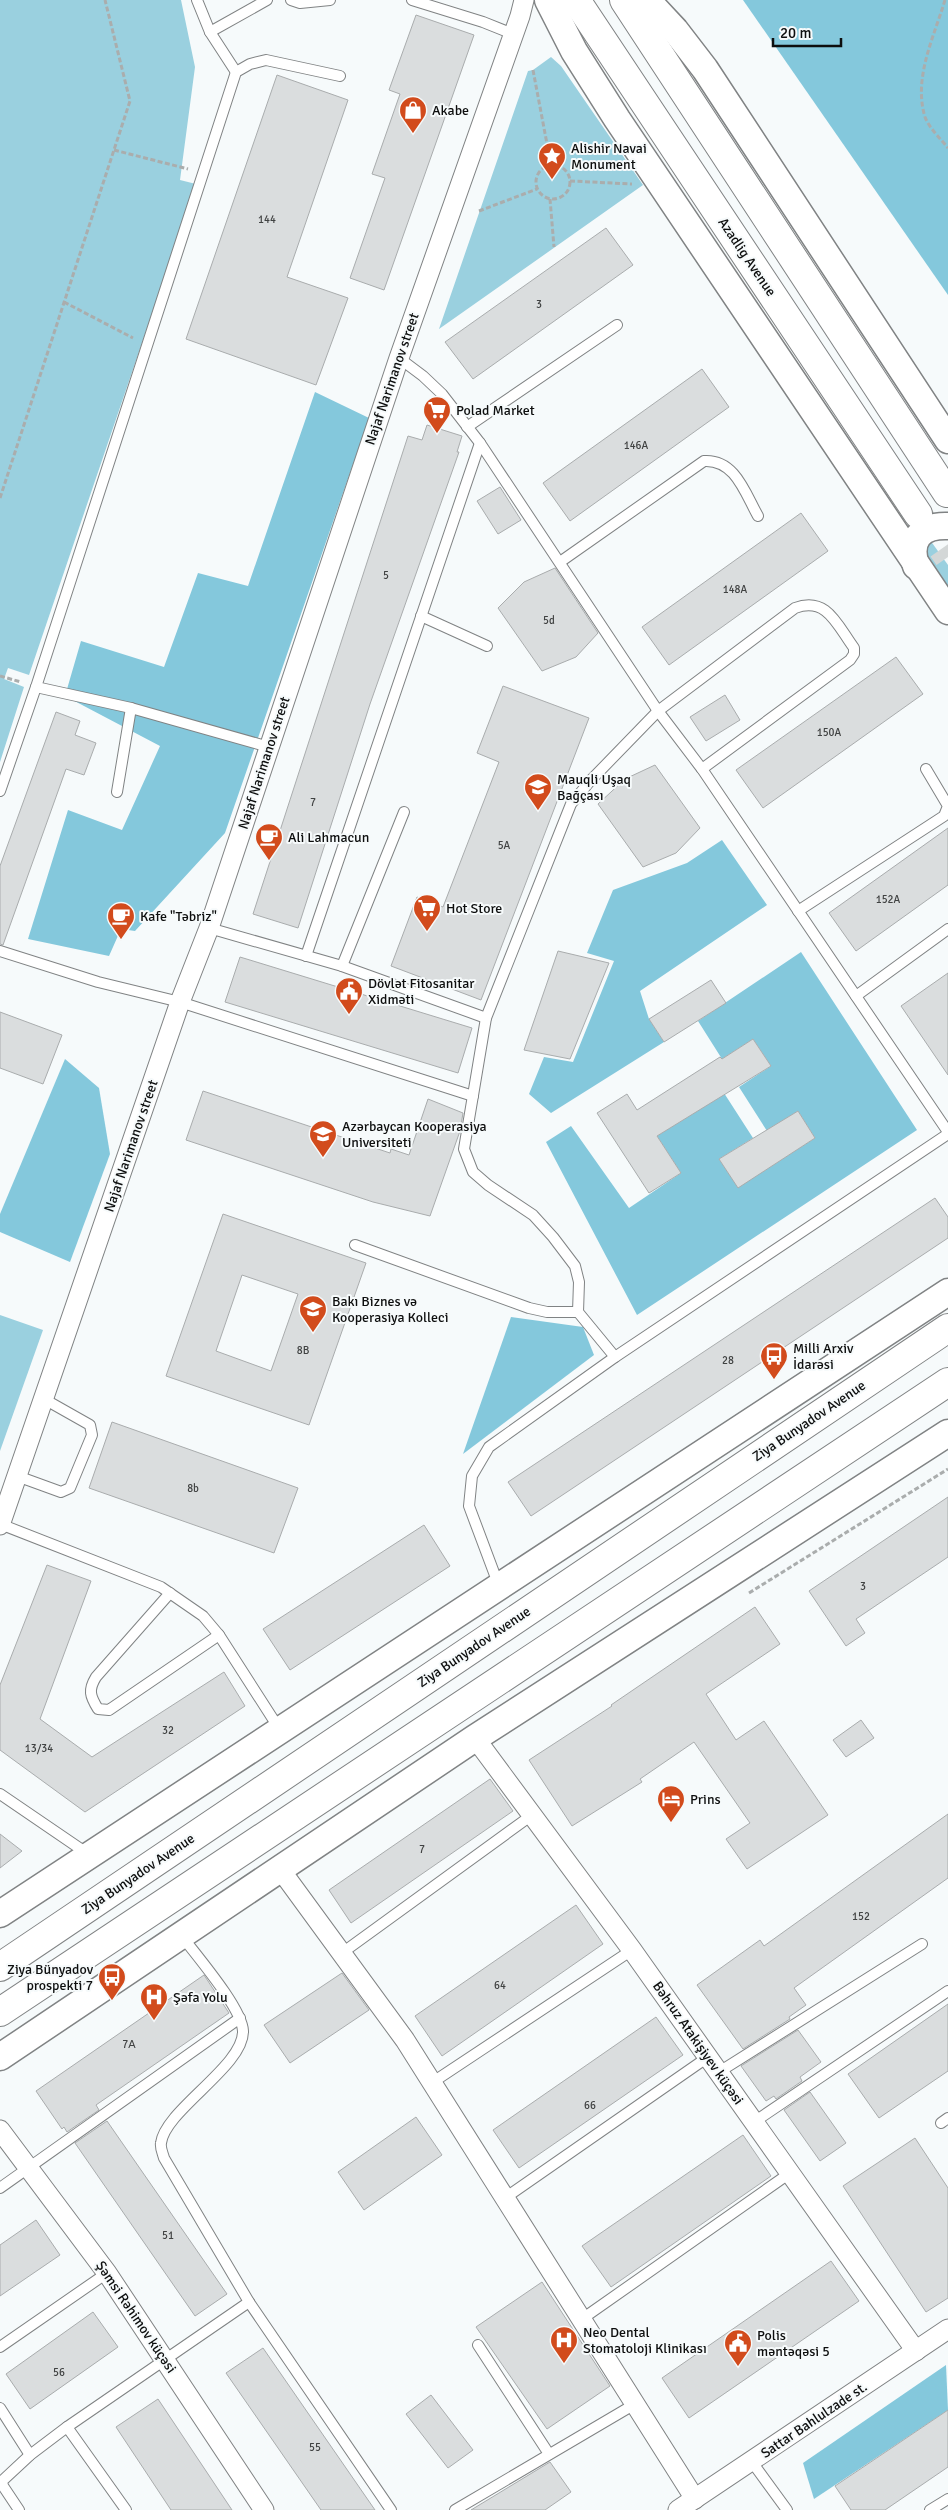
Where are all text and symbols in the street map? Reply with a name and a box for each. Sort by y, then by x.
scale bar [773,15,840,47]
text: 20 m [780,24,811,42]
shop icon: Akabe [398,95,428,134]
place label: Akabe [432,102,469,119]
place label: Alishir Navai Monument [571,140,647,173]
place icon: Alishir Navai Monument [537,141,567,180]
house number: 144 [258,213,276,226]
street label: Azadlig Avenue [714,214,780,300]
house number: 3 [536,298,542,311]
street label: Najaf Narimanov street [361,311,423,447]
supermarket icon: Polad Market [422,395,452,434]
place label: Polad Market [456,402,535,419]
house number: 146A [624,439,649,452]
house number: 5 [383,569,389,582]
house number: 148A [723,583,748,596]
house number: 5d [543,614,555,627]
street label: Najaf Narimanov street [235,694,294,831]
house number: 150A [817,726,842,739]
place label: Mauqli Uşaq Bağçası [557,771,631,804]
school or university icon: Mauqli Uşaq Bağçası [523,772,553,811]
house number: 7 [310,796,316,809]
cafe icon: Ali Lahmacun [254,822,284,861]
place label: Ali Lahmacun [288,829,369,846]
house number: 5A [498,839,511,852]
supermarket icon: Hot Store [412,893,442,932]
house number: 152A [876,893,901,906]
place label: Hot Store [446,900,502,917]
cafe icon: Kafe "Təbriz" [106,901,136,940]
place label: Kafe "Təbriz" [140,908,217,925]
place label: Dövlət Fitosanitar Xidməti [368,975,475,1008]
public building icon: Dövlət Fitosanitar Xidməti [334,976,364,1015]
street label: Najaf Narimanov street [100,1078,162,1214]
place label: Azərbaycan Kooperasiya Universiteti [342,1118,487,1151]
school or university icon: Azərbaycan Kooperasiya Universiteti [308,1119,338,1158]
place label: Bakı Biznes və Kooperasiya Kolleci [332,1293,448,1326]
school or university icon: Bakı Biznes və Kooperasiya Kolleci [298,1294,328,1333]
place label: Milli Arxiv İdarəsi [793,1340,854,1373]
bus stop icon: Milli Arxiv İdarəsi [759,1341,789,1380]
house number: 8B [297,1344,310,1357]
house number: 28 [722,1354,734,1367]
street label: Ziya Bunyadov Avenue [749,1377,869,1465]
house number: 8b [187,1482,199,1495]
house number: 3 [860,1580,866,1593]
street label: Ziya Bunyadov Avenue [414,1603,534,1691]
house number: 32 [162,1724,174,1737]
house number: 13/34 [25,1742,53,1755]
hotel icon: Prins [656,1784,686,1823]
place label: Prins [690,1791,721,1808]
street label: Ziya Bunyadov Avenue [78,1830,198,1918]
house number: 7 [419,1843,425,1856]
house number: 152 [852,1910,870,1923]
place label: Ziya Bünyadov prospekti 7 [7,1961,94,1994]
bus stop icon: Ziya Bünyadov prospekti 7 [97,1962,127,2001]
street label: Bəhruz Atakişiyev küçəsi [649,1978,747,2108]
house number: 64 [494,1979,506,1992]
hospital icon: Şəfa Yolu [139,1982,169,2021]
place label: Şəfa Yolu [173,1989,228,2006]
house number: 7А [122,2038,136,2051]
house number: 66 [584,2099,596,2112]
house number: 51 [162,2229,174,2242]
street label: Şəmsi Rəhimov küçəsi [92,2258,180,2376]
place label: Neo Dental Stomatoloji Klinikası [583,2324,707,2357]
hospital icon: Neo Dental Stomatoloji Klinikası [549,2325,579,2364]
place label: Polis məntəqəsi 5 [757,2327,830,2360]
public building icon: Polis məntəqəsi 5 [723,2328,753,2367]
house number: 56 [53,2366,65,2379]
street label: Sattar Bahlulzade st. [758,2378,870,2462]
house number: 55 [309,2441,321,2454]

